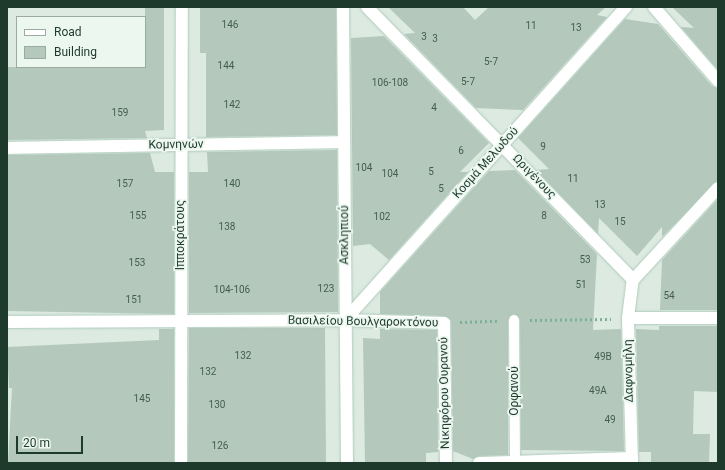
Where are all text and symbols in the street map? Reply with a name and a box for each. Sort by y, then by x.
legend [16,16,146,68]
house number: 146 [222,19,238,31]
house number: 11 [525,20,537,32]
house number: 13 [570,22,582,34]
text: Road [54,25,82,39]
house number: 3 [421,31,427,43]
house number: 3 [432,33,438,45]
text: Building [54,45,97,59]
house number: 5-7 [484,56,498,68]
house number: 144 [218,60,234,72]
house number: 5-7 [461,76,475,88]
house number: 106-108 [372,77,408,89]
house number: 142 [224,99,240,111]
house number: 4 [431,102,437,114]
house number: 159 [112,107,128,119]
street label: Κοσμά Μελωδού [450,124,522,202]
street label: Κομνηνών [148,137,204,153]
house number: 9 [540,141,546,153]
house number: 6 [458,145,464,157]
street label: Ωριγένους [509,152,559,202]
house number: 104 [356,162,372,174]
house number: 5 [428,166,434,178]
house number: 104 [382,168,398,180]
house number: 11 [567,173,579,185]
house number: 157 [117,178,133,190]
house number: 140 [224,178,240,190]
house number: 5 [438,183,444,195]
house number: 13 [594,199,606,211]
street label: Ιπποκράτους [174,200,188,270]
street label: Ασκληπιού [338,205,352,265]
house number: 155 [130,210,146,222]
house number: 8 [541,210,547,222]
house number: 102 [374,211,390,223]
house number: 15 [614,216,626,228]
house number: 138 [219,221,235,233]
house number: 53 [579,254,591,266]
house number: 153 [129,257,145,269]
house number: 51 [575,279,587,291]
house number: 123 [318,283,334,295]
house number: 104-106 [214,284,250,296]
house number: 54 [663,290,675,302]
house number: 151 [126,294,142,306]
street label: Βασιλείου Βουλγαροκτόνου [288,313,438,331]
street label: Νικηφόρου Ουρανού [437,337,453,449]
street label: Δαφνομήλη [621,339,637,403]
house number: 132 [235,350,251,362]
house number: 49Β [594,351,612,363]
house number: 132 [200,366,216,378]
street label: Ορφανού [508,366,522,416]
house number: 49Α [589,385,607,397]
house number: 145 [134,393,150,405]
house number: 130 [209,399,225,411]
house number: 49 [604,414,616,426]
scale bar [18,428,85,454]
text: 20 m [23,436,50,450]
house number: 126 [212,440,228,452]

